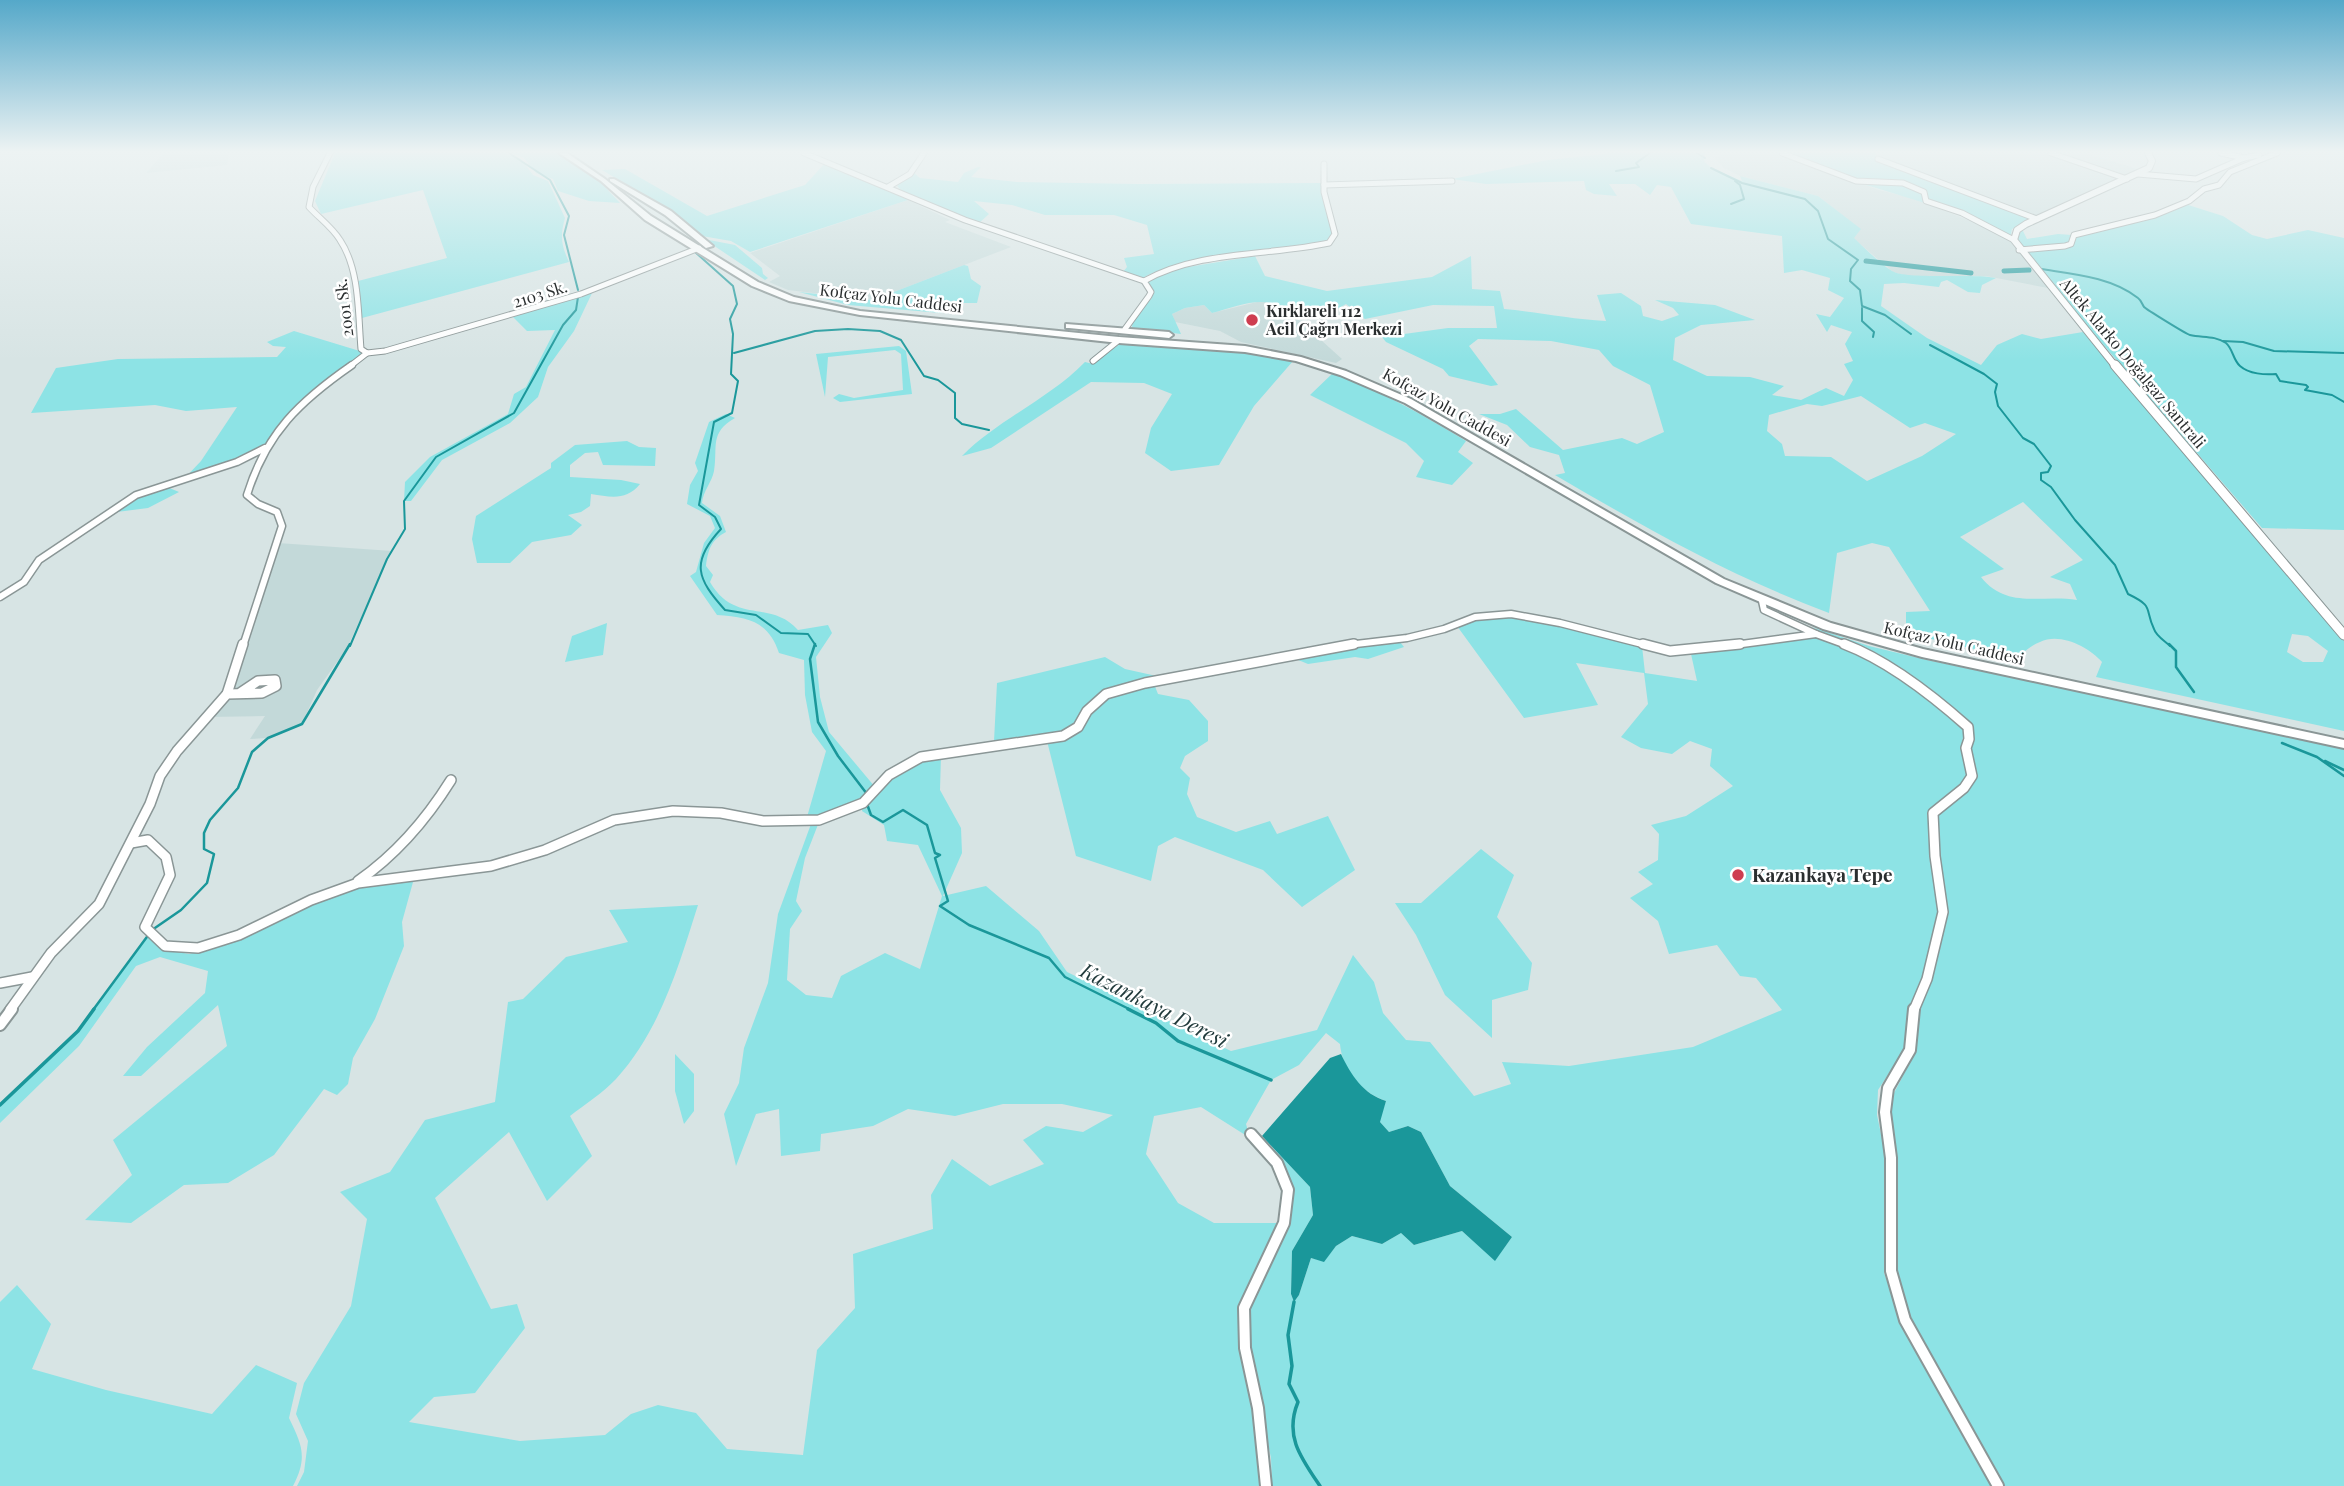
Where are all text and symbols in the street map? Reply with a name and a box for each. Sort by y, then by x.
street label: Altek Alarko Doğalgaz Santrali [2055,272,2211,452]
street label: 2103 Sk. [510,275,570,312]
street label: 2001 Sk. [330,278,357,338]
street label: Kofçaz Yolu Caddesi [819,278,964,317]
place label: Kırklareli 112 Acil Çağrı Merkezi [1265,300,1402,339]
marker: Kırklareli 112 Acil Çağrı Merkezi [1244,312,1260,328]
street label: Kofçaz Yolu Caddesi [1379,363,1515,451]
street label: Kofçaz Yolu Caddesi [1882,616,2027,669]
place label: Kazankaya Tepe [1752,861,1892,887]
marker: Kazankaya Tepe [1730,867,1746,883]
water label: Kazankaya Deresi [1076,955,1234,1054]

